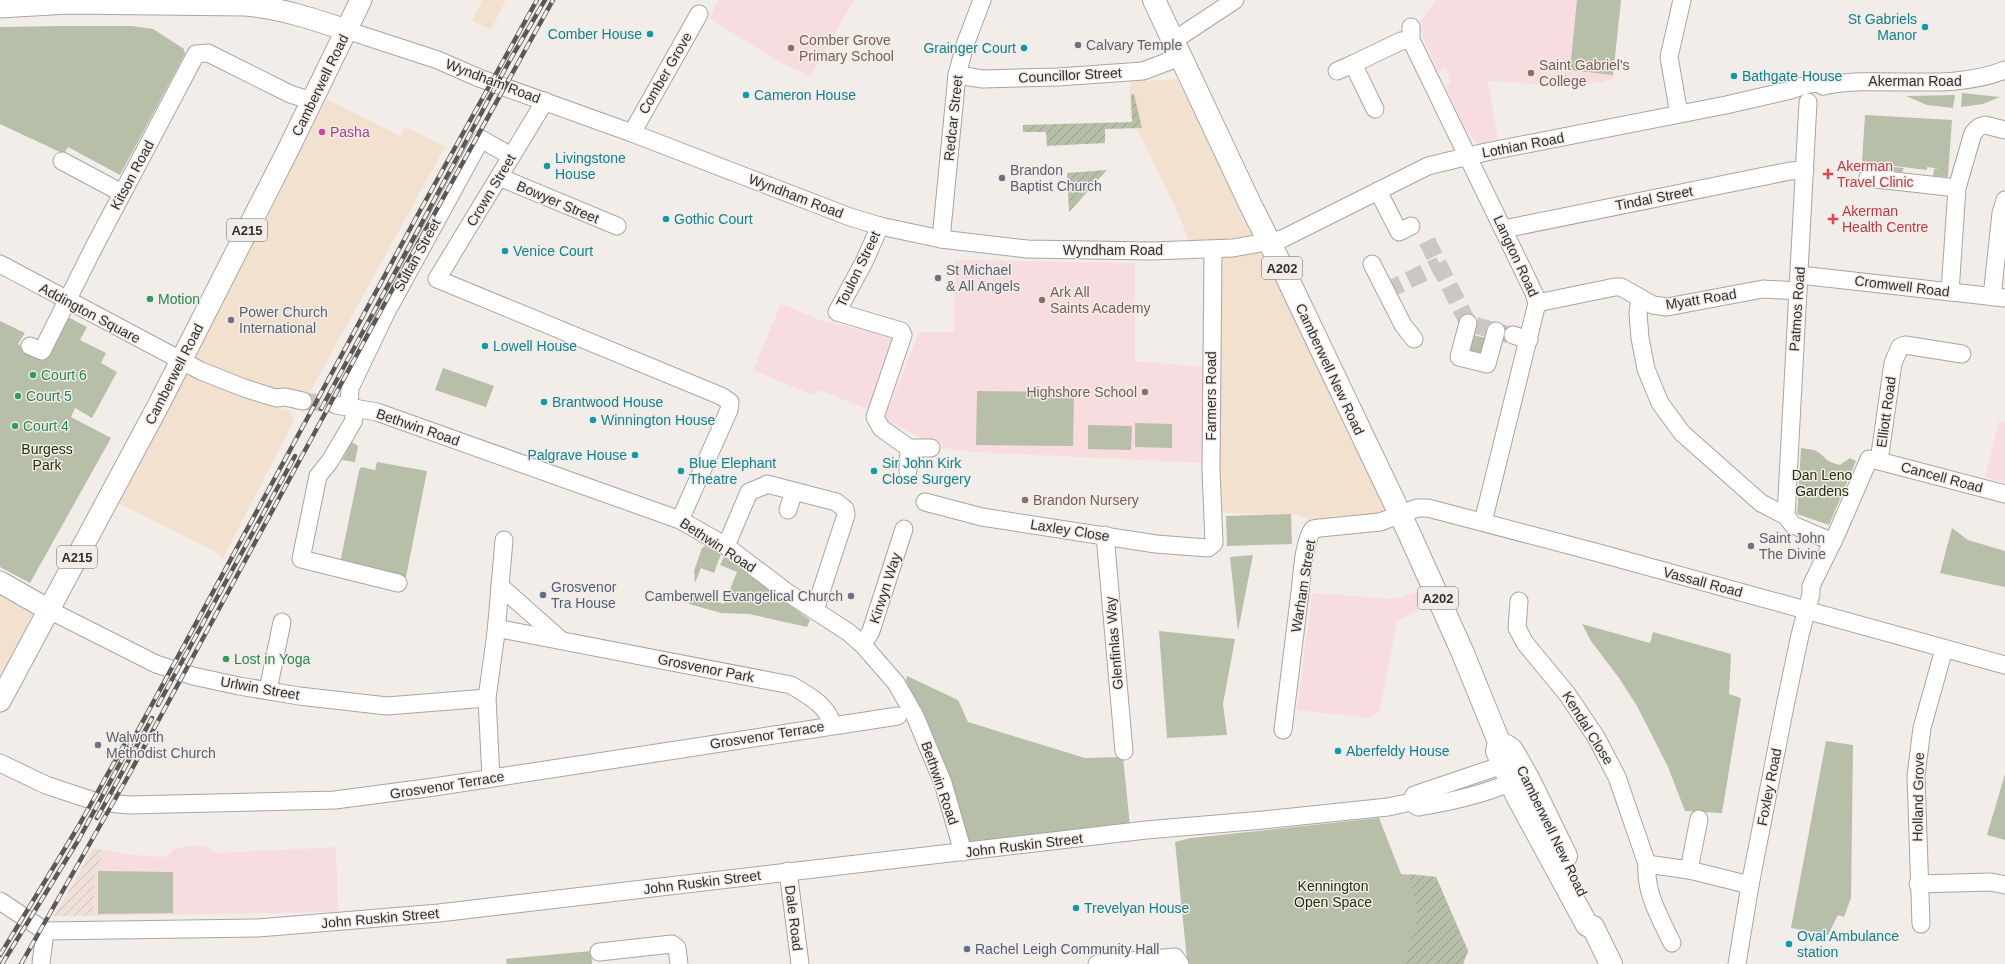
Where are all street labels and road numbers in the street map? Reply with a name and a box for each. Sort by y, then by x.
street label: Comber Grove [635,29,695,117]
street label: Camberwell Road [288,31,352,139]
street label: Wyndham Road [443,56,543,106]
street label: Councillor Street [1018,64,1122,86]
street label: Akerman Road [1868,73,1962,89]
street label: Redcar Street [941,74,965,162]
street label: Lothian Road [1481,129,1565,161]
street label: Kitson Road [107,138,157,212]
street label: Crown Street [463,151,519,229]
street label: Wyndham Road [746,171,846,221]
street label: Bowyer Street [514,177,602,227]
street label: Tindal Street [1614,183,1694,213]
street label: Langton Road [1490,213,1542,299]
street label: Sultan Street [390,216,444,294]
road number: A215 [227,219,267,241]
street label: Toulon Street [833,228,883,310]
street label: Wyndham Road [1063,242,1163,258]
road number: A202 [1262,257,1302,279]
street label: Patmos Road [1786,266,1808,352]
street label: Cromwell Road [1854,272,1950,300]
street label: Addington Square [37,280,143,346]
street label: Myatt Road [1664,285,1738,313]
street label: Camberwell New Road [1292,301,1368,437]
street label: Camberwell Road [142,321,206,427]
street label: Farmers Road [1203,351,1219,441]
street label: Elliott Road [1873,375,1899,449]
street label: Bethwin Road [374,405,462,449]
street label: Cancell Road [1899,458,1985,496]
street label: Bethwin Road [677,515,759,575]
street label: Laxley Close [1029,516,1111,544]
street label: Warham Street [1288,538,1318,633]
road number: A215 [57,546,97,568]
street label: Kirwyn Way [866,551,904,625]
street label: Vassall Road [1662,564,1744,600]
road number: A202 [1418,587,1458,609]
street label: Glenfinlas Way [1102,596,1126,690]
street label: Grosvenor Park [656,651,757,685]
street label: Urlwin Street [219,673,301,703]
street label: Kendal Close [1559,688,1617,768]
street label: Grosvenor Terrace [709,718,826,752]
street label: Bethwin Road [918,739,962,827]
street label: Foxley Road [1754,747,1784,827]
street label: Holland Grove [1909,752,1927,842]
street label: Camberwell New Road [1513,763,1591,899]
street label: Grosvenor Terrace [389,768,506,802]
street label: John Ruskin Street [964,830,1084,860]
street label: John Ruskin Street [642,867,762,897]
street label: Dale Road [782,884,806,952]
street label: John Ruskin Street [320,905,440,931]

